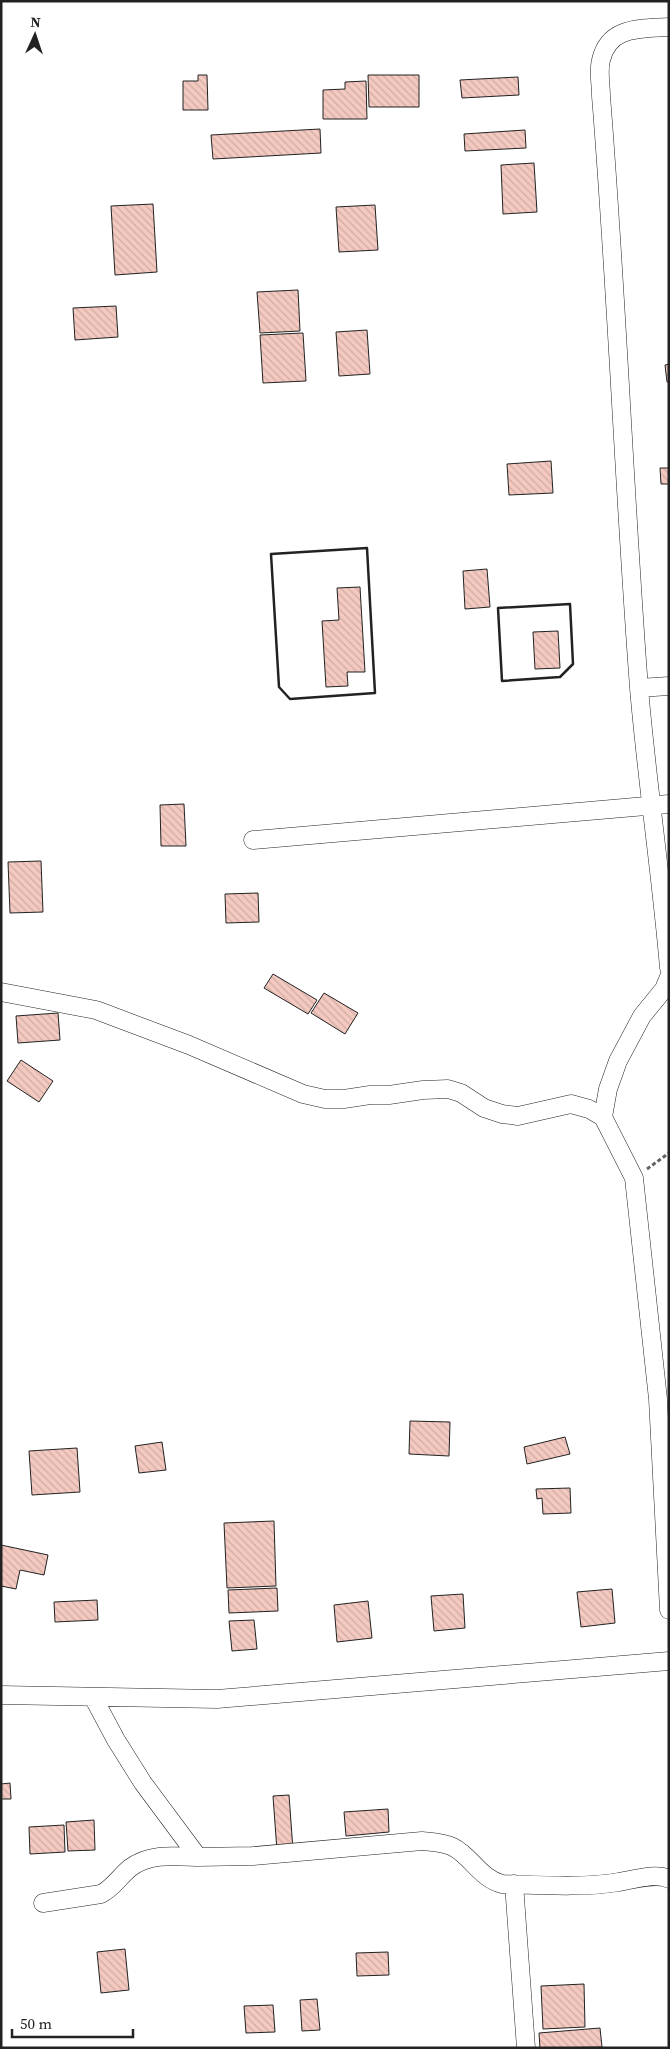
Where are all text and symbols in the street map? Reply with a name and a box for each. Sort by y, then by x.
north arrow [10,10,60,60]
text: N [30,12,41,32]
scale bar [12,2006,134,2038]
text: 50 m [20,2013,52,2034]

